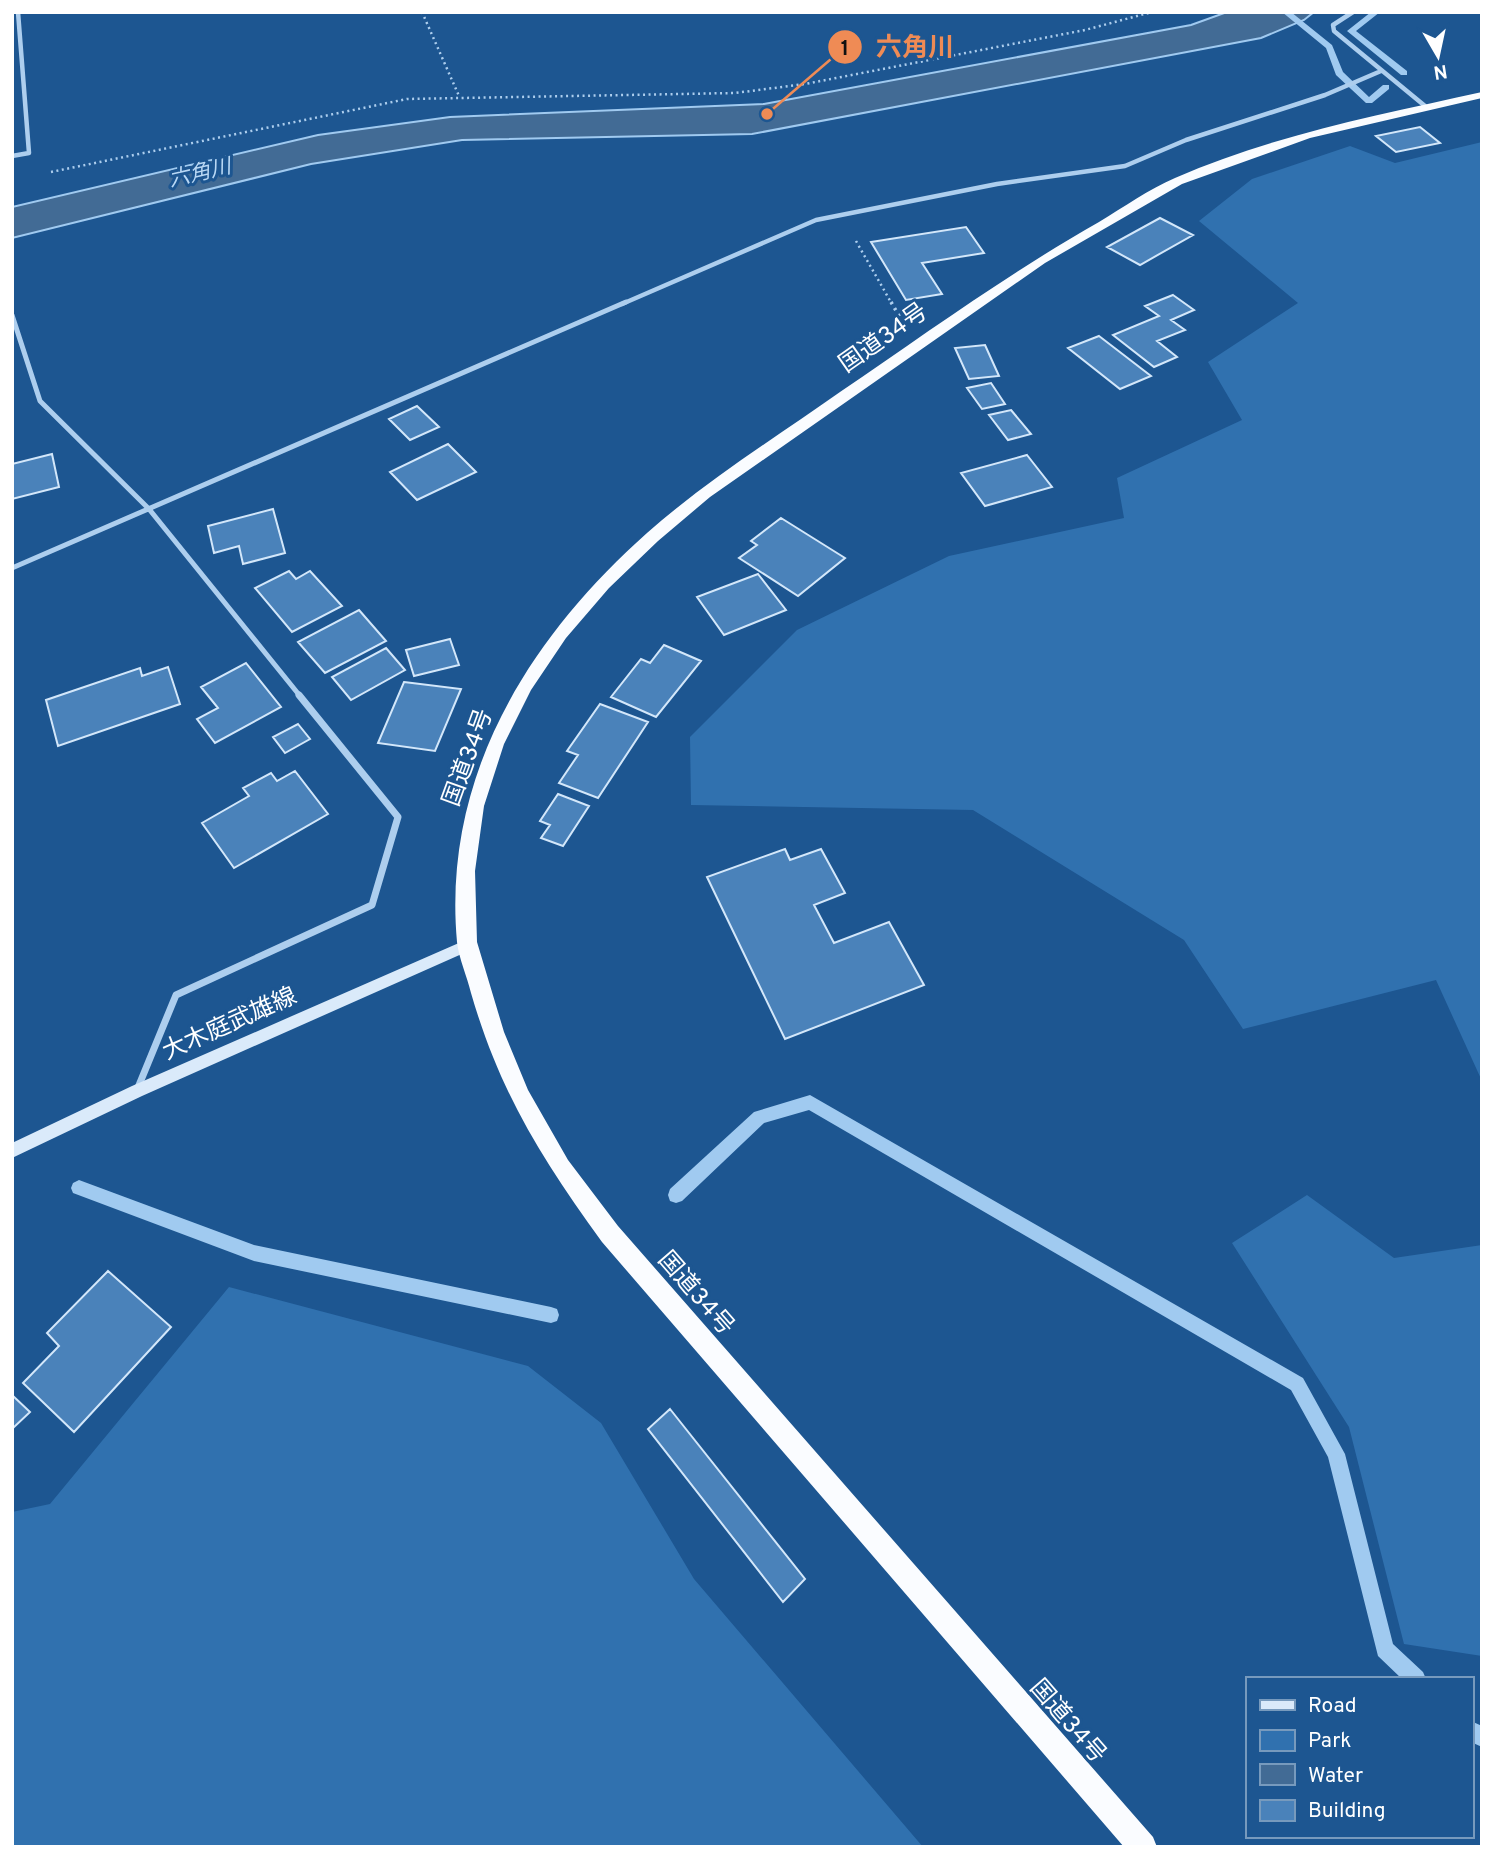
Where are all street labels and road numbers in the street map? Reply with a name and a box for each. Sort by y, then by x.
street label: 国道34号 [834,298,934,380]
street label: 国道34号 [438,705,500,811]
street label: 大木庭武雄線 [158,982,302,1068]
street label: 国道34号 [650,1246,740,1342]
street label: 国道34号 [1022,1674,1112,1770]

